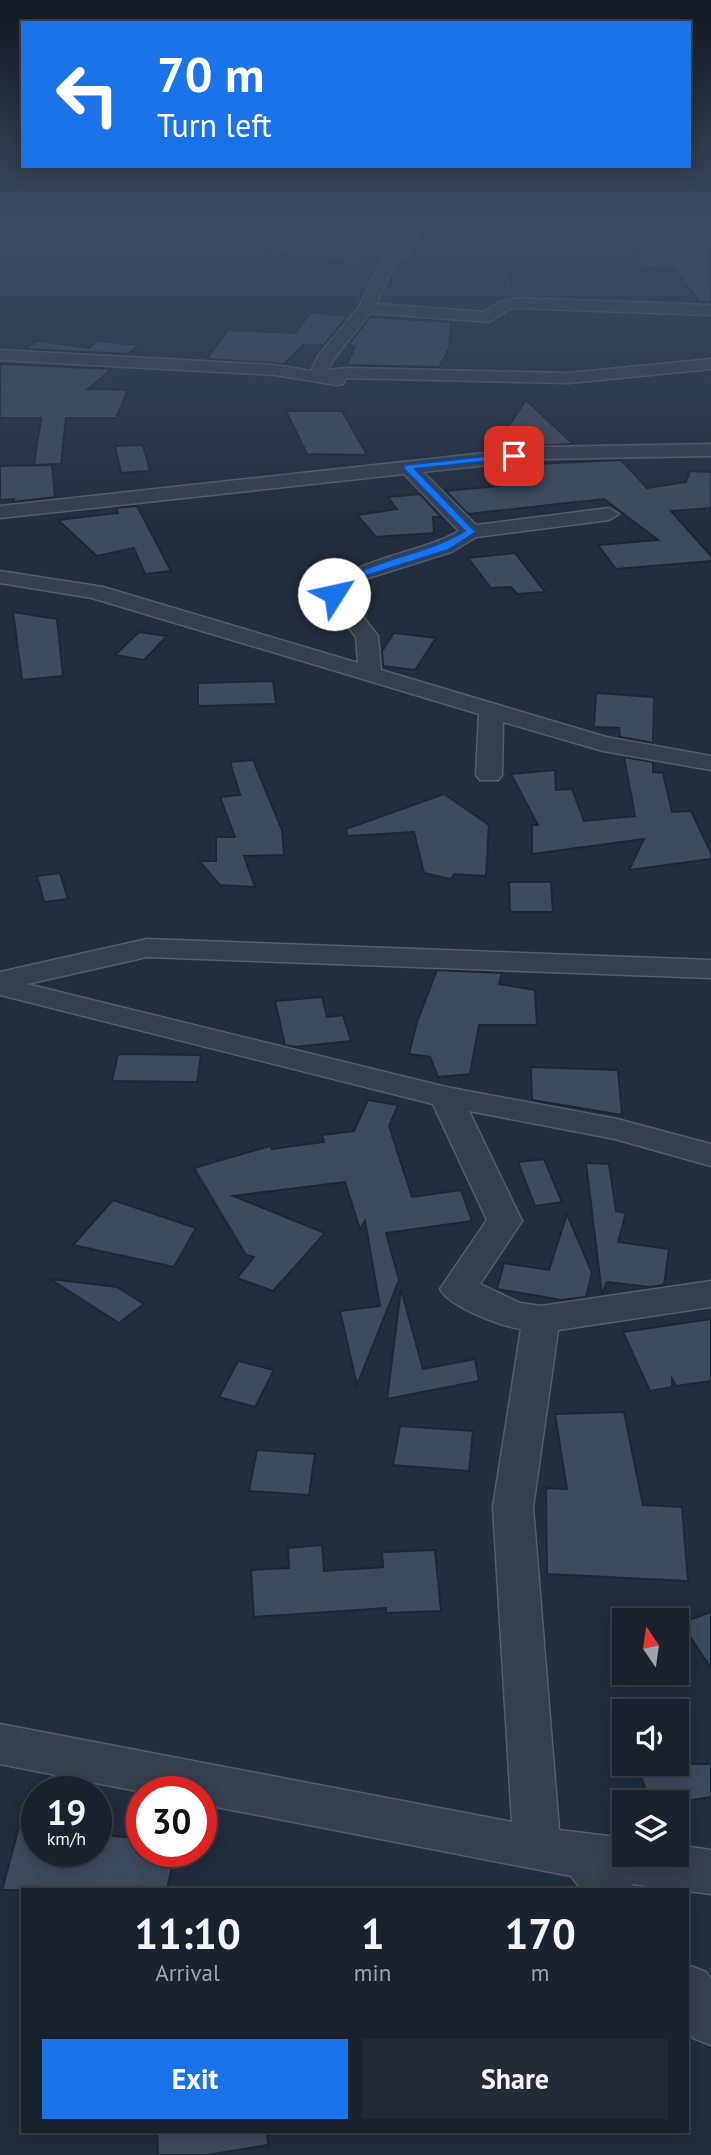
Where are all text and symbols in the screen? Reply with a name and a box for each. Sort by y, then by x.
text: 70 m [157,42,264,106]
icon: left [42,49,133,140]
text: Turn left [157,104,272,146]
pin [484,426,544,486]
icon: arrive [495,437,533,475]
position arrow [297,557,371,631]
north arrow [612,1608,690,1685]
map controls [612,1608,689,1867]
button: sound [612,1699,689,1776]
speed limit sign: 30 [126,1776,217,1867]
text: 19 [47,1789,86,1835]
button: layers [612,1790,689,1867]
text: km/h [47,1827,86,1850]
text: 11:10 [134,1906,241,1961]
text: 1 [361,1906,384,1961]
text: 170 [504,1906,576,1961]
text: Arrival [155,1958,220,1987]
text: min [354,1958,391,1987]
text: m [531,1958,549,1987]
button: Exit [42,2039,348,2119]
button: Share [362,2039,668,2119]

